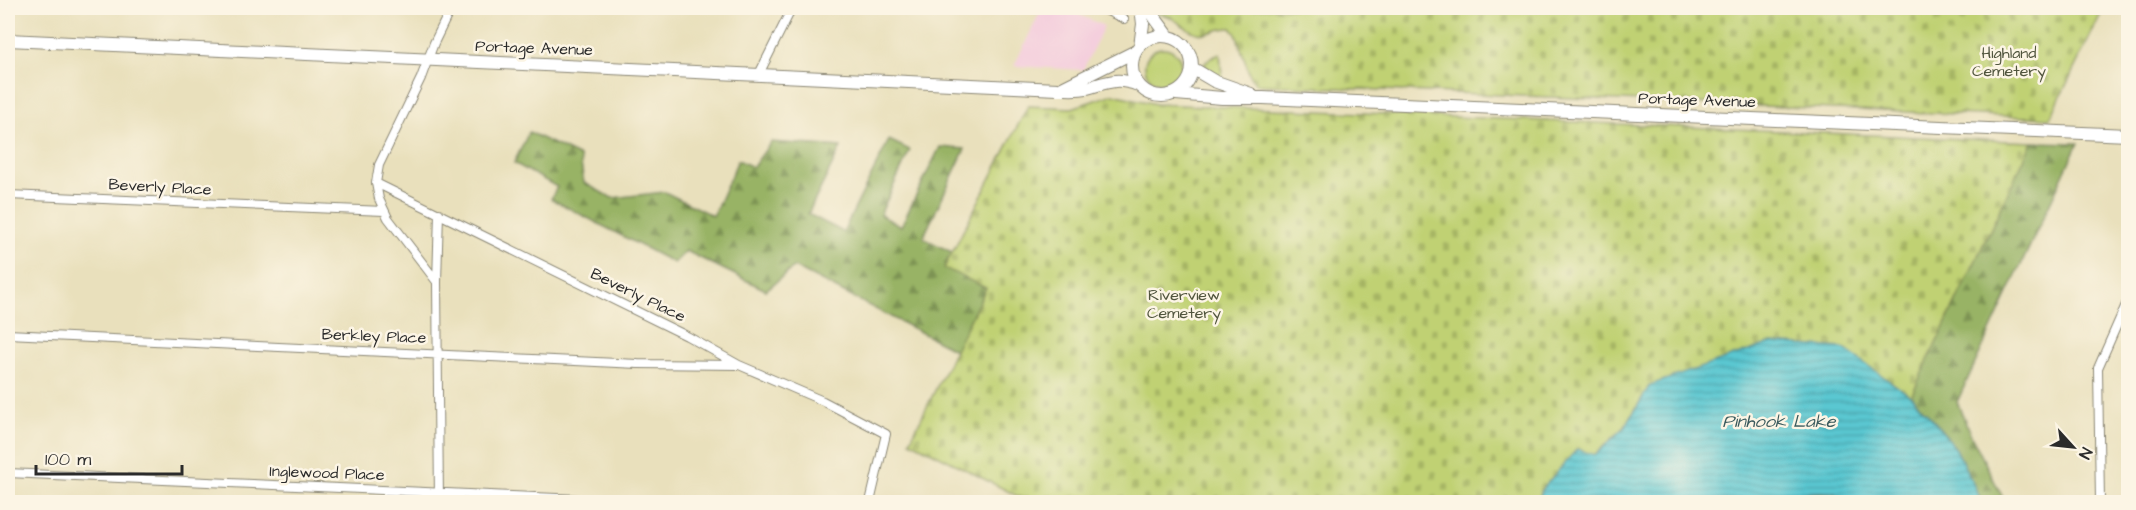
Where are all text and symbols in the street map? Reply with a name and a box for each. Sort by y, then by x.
street label: Portage Avenue [475,35,594,62]
park label: Highland Cemetery [1972,42,2046,83]
street label: Portage Avenue [1638,87,1757,114]
street label: Beverly Place [108,173,212,202]
street label: Beverly Place [586,263,689,329]
park label: Riverview Cemetery [1147,284,1221,325]
street label: Berkley Place [321,323,427,350]
water label: Pinhook Lake [1722,409,1837,434]
north arrow [2043,417,2103,477]
scale bar [36,438,182,476]
text: N [2073,444,2098,463]
text: 100 m [45,447,91,472]
street label: Inglewood Place [269,460,385,487]

